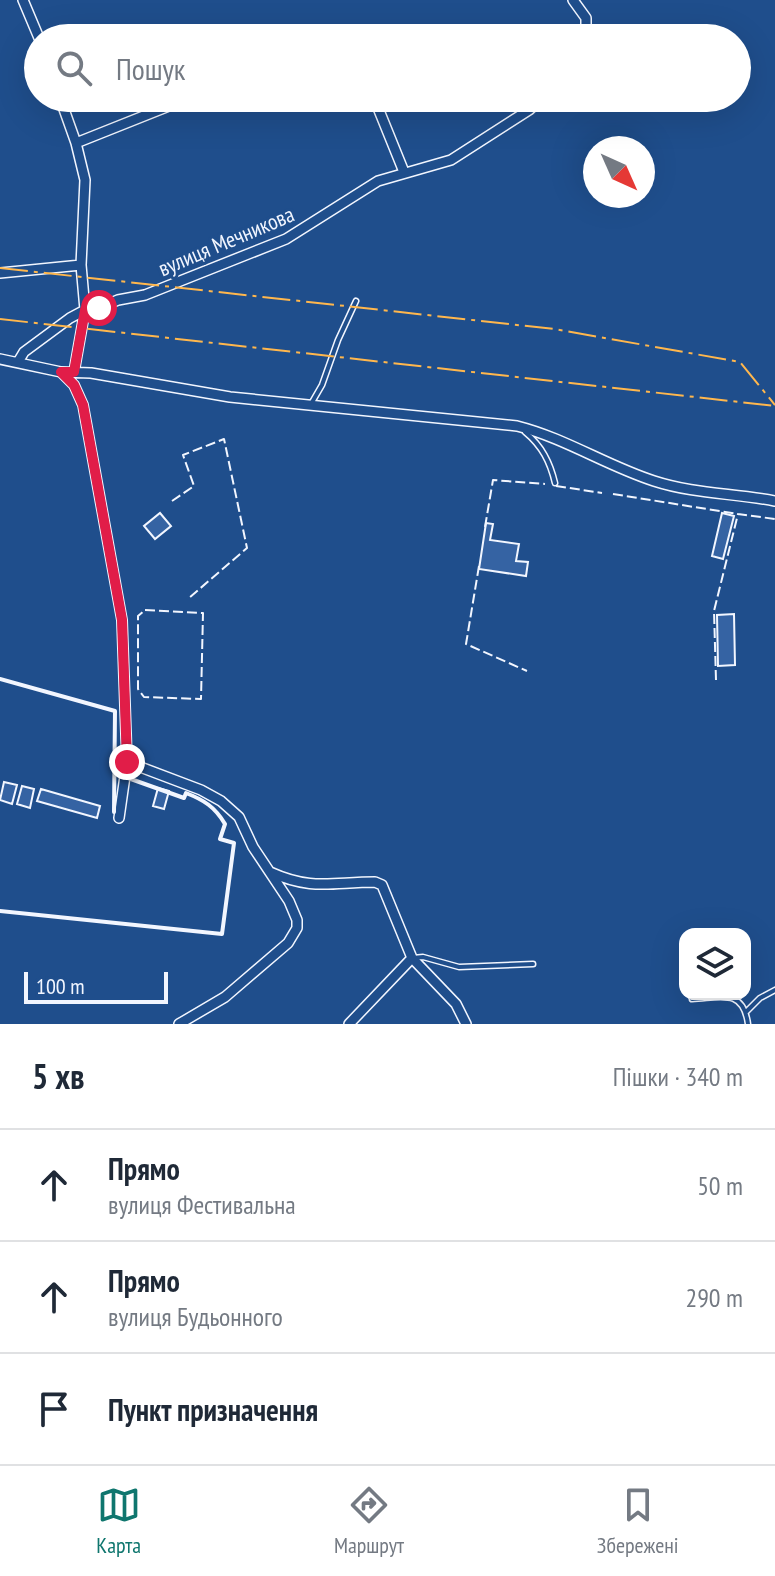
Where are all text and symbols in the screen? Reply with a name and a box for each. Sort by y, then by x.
search box [24,24,751,112]
icon: search [52,46,96,90]
text: Пошук [116,49,185,88]
north arrow [583,136,655,208]
street label: вулиця Мечникова [154,200,298,282]
route start [81,290,117,326]
route end [109,744,145,780]
map controls [679,928,751,1000]
button: layers [679,928,751,1000]
scale bar [24,968,168,1004]
text: 100 m [36,972,85,1000]
text: 5 хв [32,1054,84,1098]
text: Пішки · 340 m [613,1060,743,1093]
text: Прямо [108,1149,180,1188]
icon: ahead [32,1163,76,1207]
text: 50 m [697,1169,743,1202]
text: вулиця Фестивальна [108,1188,296,1221]
text: Прямо [108,1261,180,1300]
icon: ahead [32,1275,76,1319]
text: 290 m [685,1281,743,1314]
text: вулиця Будьонного [108,1300,283,1333]
icon: arrive [32,1387,76,1431]
text: Пункт призначення [108,1390,318,1429]
tab: Карта [96,1483,141,1559]
tab: Маршрут [334,1483,404,1559]
tab: Збережені [597,1483,679,1559]

